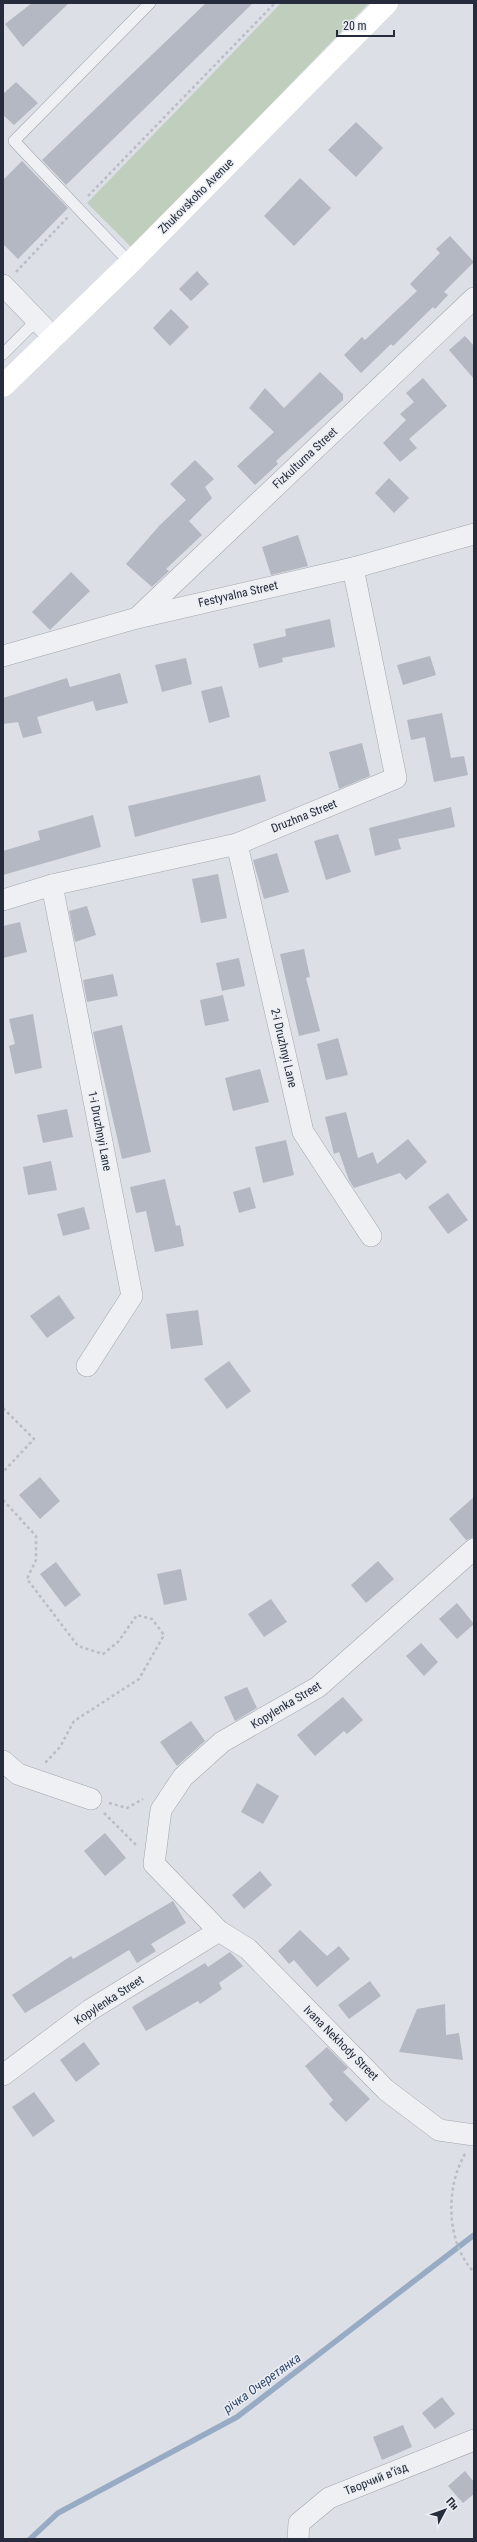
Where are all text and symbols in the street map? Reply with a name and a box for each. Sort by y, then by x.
scale bar [337,12,394,38]
text: 20 m [343,19,367,33]
street label: Zhukovskoho Avenue [156,155,237,236]
street label: Fizkulturna Street [270,424,341,491]
street label: Festyvalna Street [197,578,280,610]
street label: Druzhna Street [269,796,339,836]
street label: 2-i Druzhnyi Lane [268,1007,300,1089]
street label: 1-i Druzhnyi Lane [85,1090,115,1172]
street label: Kopylenka Street [248,1678,324,1731]
street label: Kopylenka Street [72,1972,147,2028]
street label: Ivana Nekhody Street [301,2003,382,2084]
water label: річка Очеретянка [220,2350,304,2417]
street label: Творчий в’їзд [342,2460,410,2498]
north arrow [425,2490,465,2530]
text: Пн [443,2495,461,2513]

